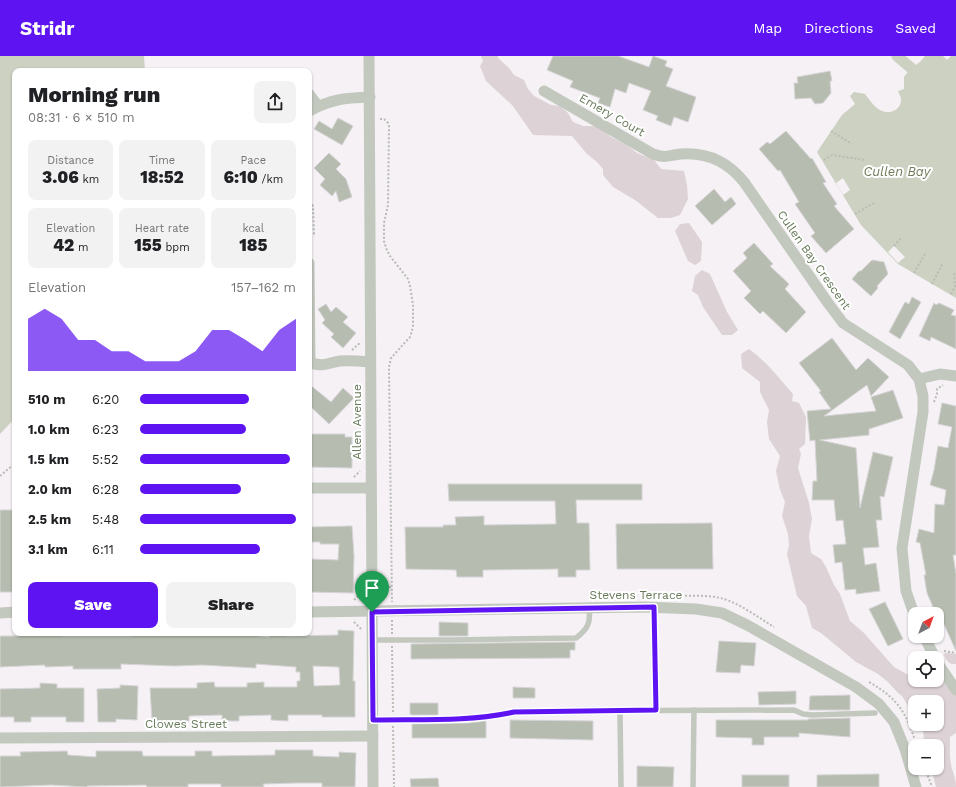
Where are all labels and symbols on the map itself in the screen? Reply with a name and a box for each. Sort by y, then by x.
street label: Emery Court [577,91,647,139]
water label: Cullen Bay [864,164,932,179]
street label: Cullen Bay Crescent [774,208,854,312]
street label: Allen Avenue [350,384,364,460]
pin [355,571,389,612]
street label: Stevens Terrace [589,588,683,602]
north arrow [908,607,944,643]
street label: Clowes Street [145,717,227,731]

